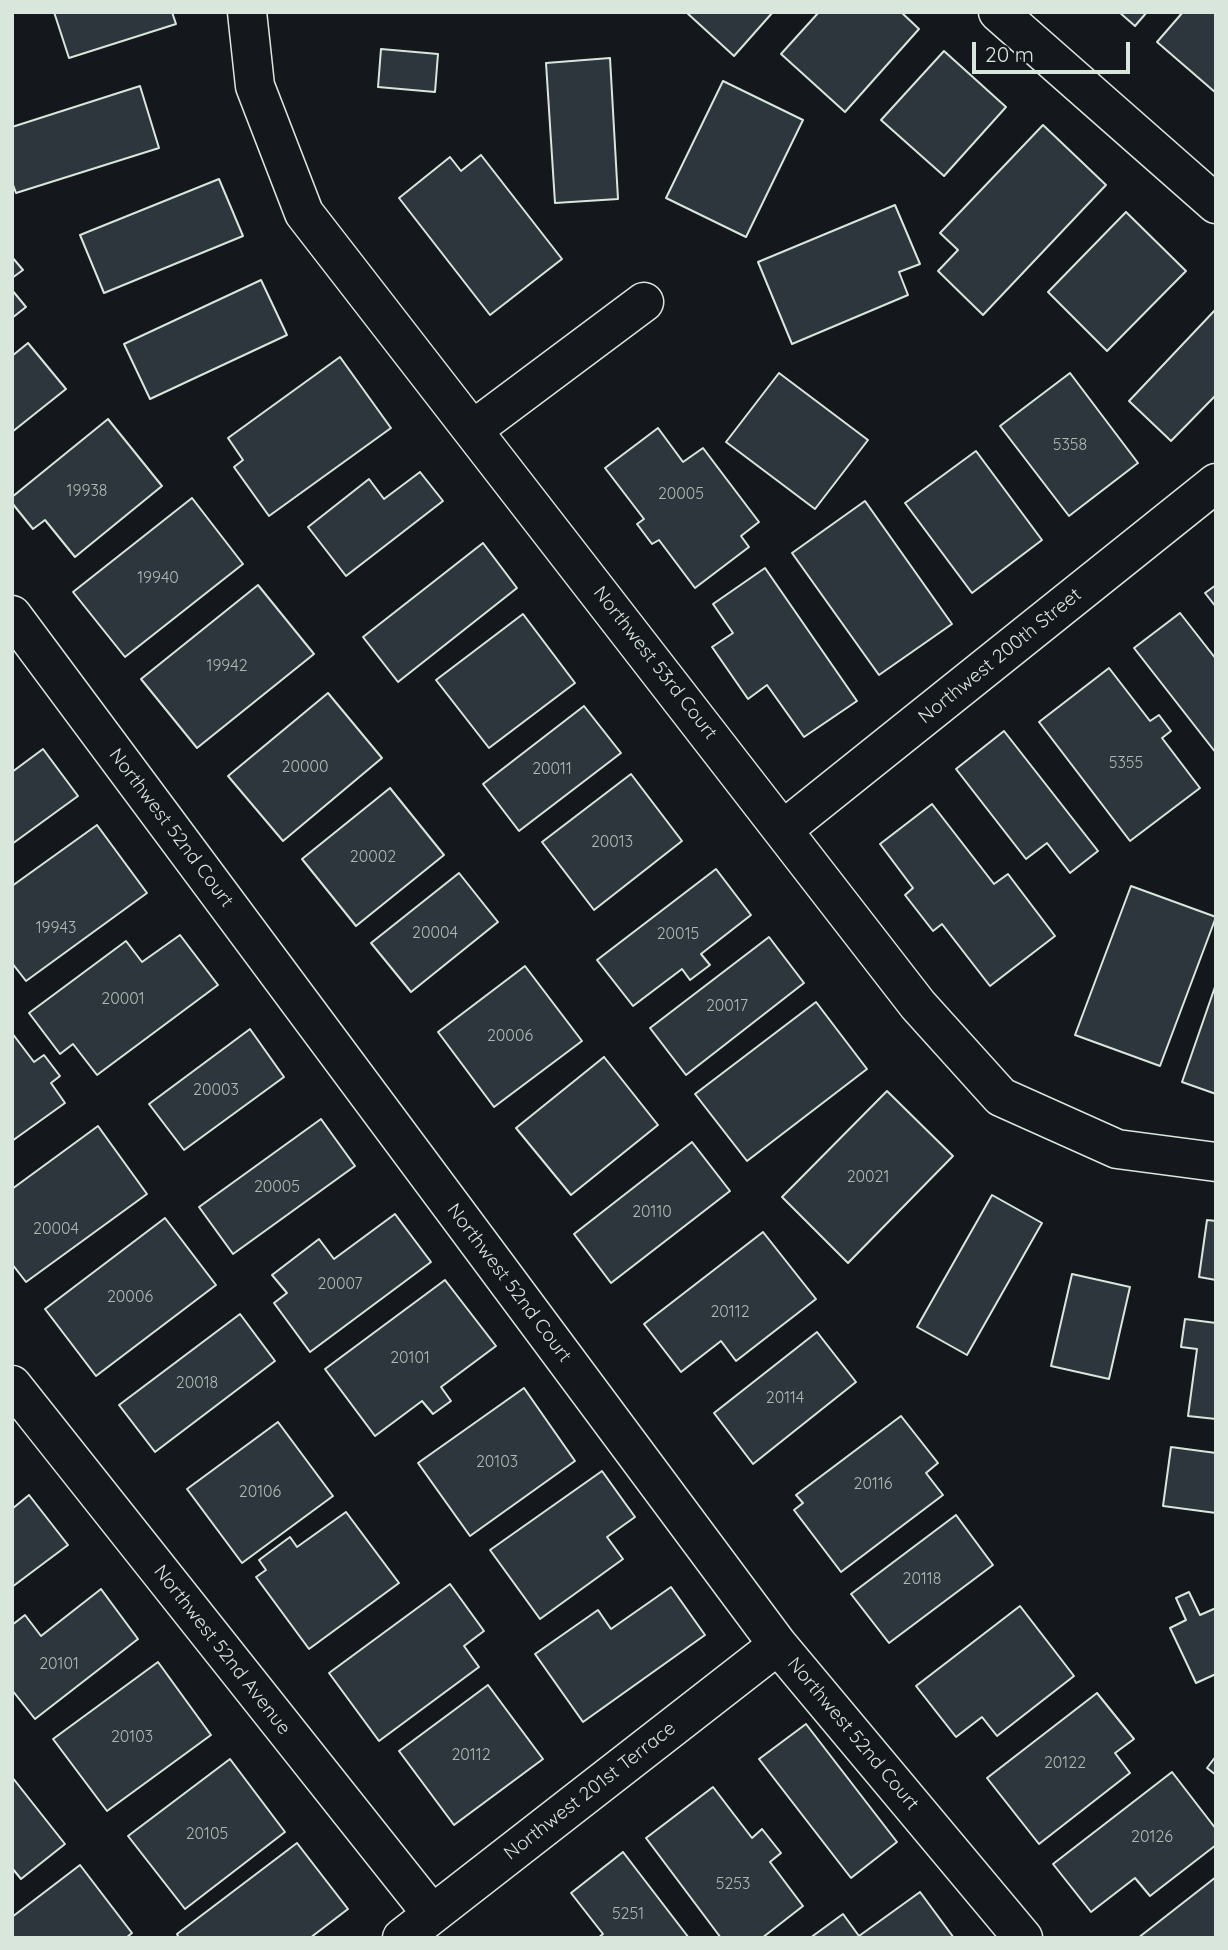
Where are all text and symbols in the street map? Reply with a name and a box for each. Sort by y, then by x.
scale bar [976,28,1134,72]
text: 20 m [985,41,1034,67]
house number: 5358 [1053,435,1087,455]
house number: 19938 [67,481,107,501]
house number: 20005 [658,484,704,504]
house number: 19940 [137,568,179,588]
street label: Northwest 53rd Court [588,582,722,744]
street label: Northwest 200th Street [914,583,1086,729]
house number: 19942 [206,656,248,676]
street label: Northwest 52nd Court [104,744,238,912]
house number: 5355 [1109,753,1143,773]
house number: 20000 [282,757,328,777]
house number: 20011 [532,759,572,779]
house number: 20013 [591,832,633,852]
house number: 20002 [350,847,396,867]
house number: 19943 [36,918,76,938]
house number: 20004 [412,923,458,943]
house number: 20015 [657,924,699,944]
house number: 20001 [101,989,145,1009]
house number: 20017 [706,996,748,1016]
house number: 20006 [487,1026,533,1046]
house number: 20003 [193,1080,239,1100]
house number: 20021 [847,1167,889,1187]
house number: 20005 [254,1177,300,1197]
street label: Northwest 52nd Court [442,1199,576,1367]
house number: 20110 [632,1202,672,1222]
house number: 20004 [33,1219,79,1239]
house number: 20007 [318,1274,362,1294]
house number: 20006 [107,1287,153,1307]
house number: 20112 [710,1302,750,1322]
house number: 20101 [390,1348,430,1368]
house number: 20018 [176,1373,218,1393]
house number: 20114 [766,1388,804,1408]
house number: 20103 [476,1452,518,1472]
house number: 20116 [854,1474,892,1494]
house number: 20106 [239,1482,281,1502]
street label: Northwest 52nd Avenue [149,1561,295,1739]
house number: 20118 [903,1569,941,1589]
street label: Northwest 52nd Court [782,1653,924,1815]
house number: 20101 [39,1654,79,1674]
street label: Northwest 201st Terrace [500,1717,680,1865]
house number: 20103 [111,1727,153,1747]
house number: 20112 [451,1745,491,1765]
house number: 20122 [1044,1753,1086,1773]
house number: 20105 [186,1824,228,1844]
house number: 20126 [1131,1827,1173,1847]
house number: 5253 [716,1874,750,1894]
house number: 5251 [612,1904,644,1924]

